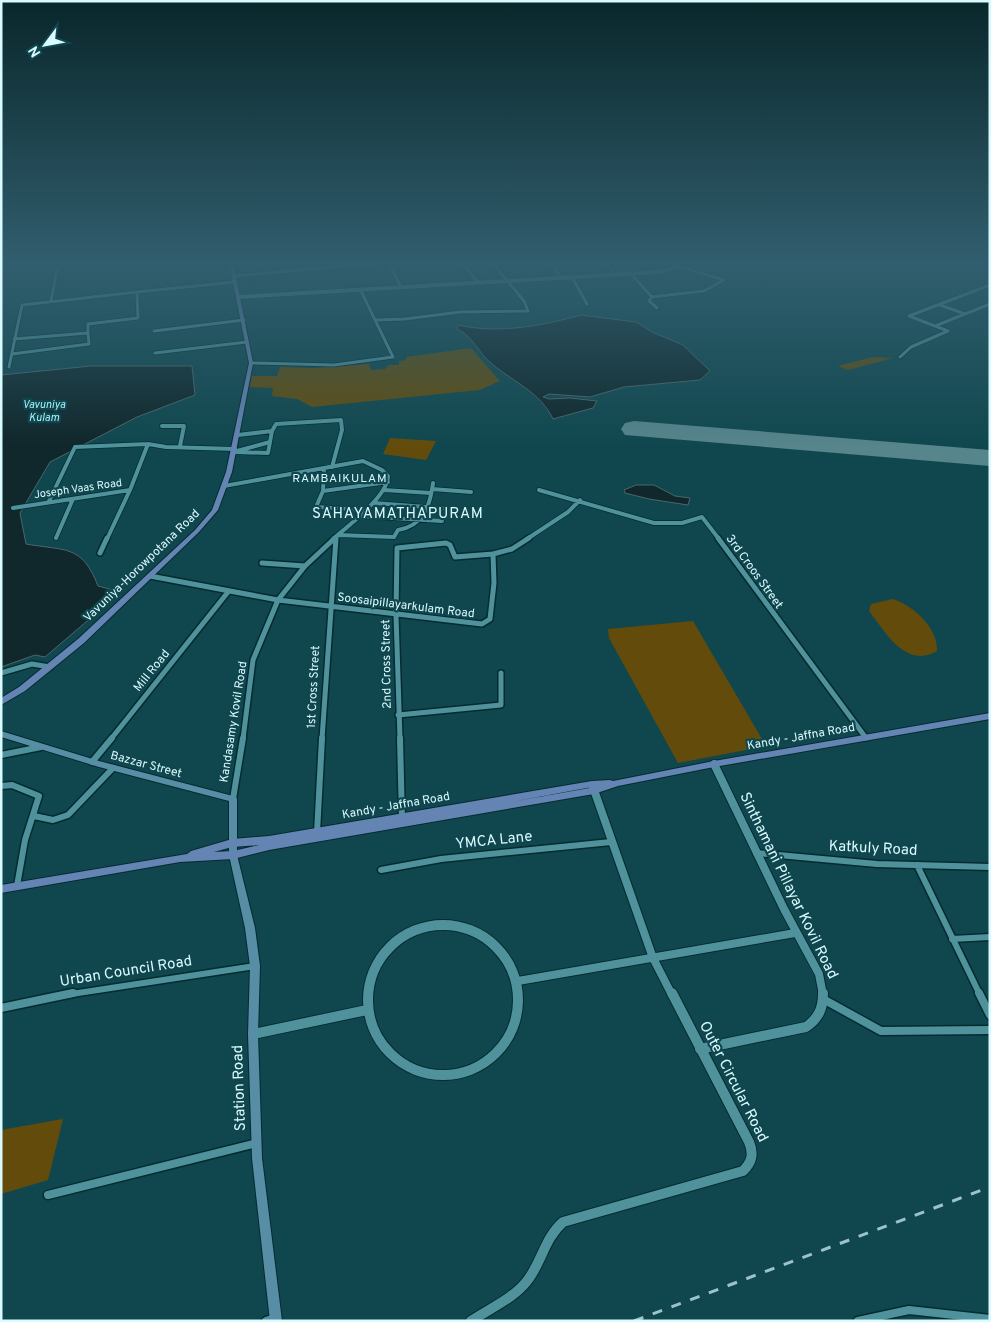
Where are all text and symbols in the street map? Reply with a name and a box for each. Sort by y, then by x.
north arrow [20,20,70,70]
text: N [25,42,45,60]
water label: Vavuniya Kulam [23,398,66,425]
district label: RAMBAIKULAM [292,471,388,487]
street label: Joseph Vaas Road [33,476,123,502]
district label: SAHAYAMATHAPURAM [312,505,484,524]
street label: Vavuniya-Horowpotana Road [80,506,204,626]
street label: 3rd Croos Street [722,532,786,612]
street label: Soosaipillayarkulam Road [336,590,476,622]
street label: 2nd Cross Street [378,619,396,709]
street label: 1st Cross Street [304,645,324,729]
street label: Mill Road [130,647,174,695]
street label: Kandasamy Kovil Road [217,660,251,784]
street label: Kandy - Jaffna Road [746,720,856,754]
street label: Bazzar Street [108,748,184,782]
street label: Kandy - Jaffna Road [341,789,451,823]
street label: Sinthamani Pillayar Kovil Road [734,790,842,982]
street label: YMCA Lane [455,828,533,854]
street label: Katkuly Road [828,837,918,861]
street label: Urban Council Road [59,952,193,992]
street label: Outer Circular Road [694,1018,772,1146]
street label: Station Road [229,1045,251,1131]

